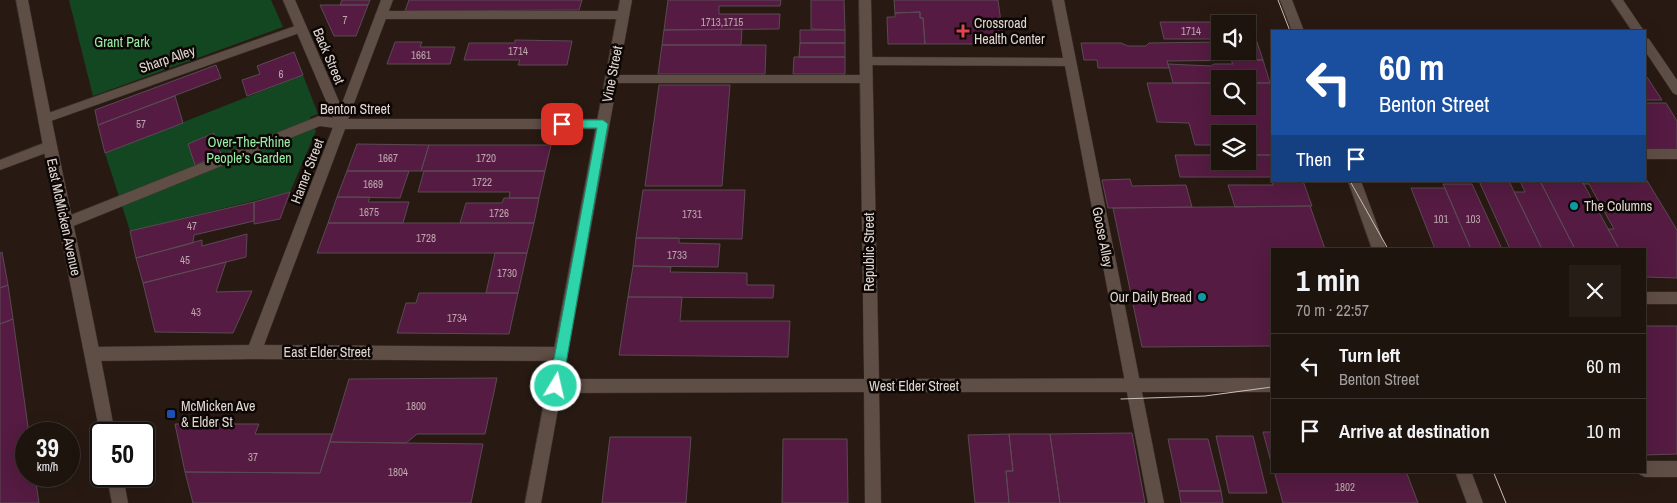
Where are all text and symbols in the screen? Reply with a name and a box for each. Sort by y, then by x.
house number: 7 [342,13,348,27]
place label: Crossroad Health Center [974,14,1045,48]
house number: 1713,1715 [701,15,743,29]
map controls [1211,15,1256,170]
button: sound [1211,15,1256,60]
marker: Crossroad Health Center [956,24,970,38]
house number: 1714 [1181,24,1201,38]
street label: Back Street [309,25,349,87]
park label: Grant Park [94,33,150,51]
street label: Sharp Alley [137,41,198,77]
house number: 1714 [508,44,528,58]
street label: Vine Street [598,44,626,104]
text: 60 m [1379,44,1444,91]
house number: 1661 [411,48,431,62]
icon: left [1296,50,1361,115]
house number: 6 [278,67,284,81]
button: search [1211,70,1256,115]
text: Benton Street [1379,89,1489,119]
street label: Benton Street [320,100,390,118]
pin [541,103,583,145]
icon: arrive [548,110,576,138]
house number: 57 [136,117,146,131]
button: layers [1211,125,1256,170]
park label: Over-The-Rhine People’s Garden [206,133,292,167]
street label: Hamer Street [286,136,328,206]
icon: arrive [1342,145,1370,173]
text: Then [1296,146,1332,172]
house number: 1667 [378,151,398,165]
house number: 1720 [476,151,496,165]
street label: East McMicken Avenue [43,157,85,277]
house number: 1722 [472,175,492,189]
house number: 1669 [363,177,383,191]
place label: The Columns [1584,197,1653,215]
marker: The Columns [1568,200,1580,212]
house number: 1675 [359,205,379,219]
street label: Goose Alley [1088,205,1118,269]
house number: 1726 [489,206,509,220]
house number: 1731 [682,207,702,221]
street label: Republic Street [860,212,878,292]
house number: 101 [1433,212,1449,226]
house number: 103 [1465,212,1481,226]
house number: 47 [187,219,197,233]
house number: 1728 [416,231,436,245]
house number: 1733 [667,248,687,262]
house number: 45 [180,253,190,267]
text: 1 min [1296,260,1360,300]
button: close [1569,265,1621,317]
house number: 1730 [497,266,517,280]
place label: Our Daily Bread [1110,288,1192,306]
marker: Our Daily Bread [1196,291,1208,303]
text: 70 m · 22:57 [1296,299,1369,321]
house number: 43 [191,305,201,319]
house number: 1734 [447,311,467,325]
text: Turn left [1339,342,1400,368]
street label: East Elder Street [284,343,370,361]
icon: left [1296,352,1324,380]
text: 60 m [1586,353,1621,379]
position arrow [529,359,581,411]
text: Benton Street [1339,368,1419,390]
street label: West Elder Street [869,377,959,395]
place label: McMicken Ave & Elder St [181,397,255,431]
house number: 1800 [406,399,426,413]
marker: McMicken Ave & Elder St [165,408,177,420]
icon: arrive [1296,417,1324,445]
text: Arrive at destination [1339,418,1490,444]
text: 10 m [1586,418,1621,444]
speed limit sign: 50 [90,422,155,487]
text: 39 [36,431,59,465]
house number: 37 [248,450,258,464]
text: km/h [37,459,58,475]
house number: 1804 [388,465,408,479]
house number: 1802 [1335,480,1355,494]

